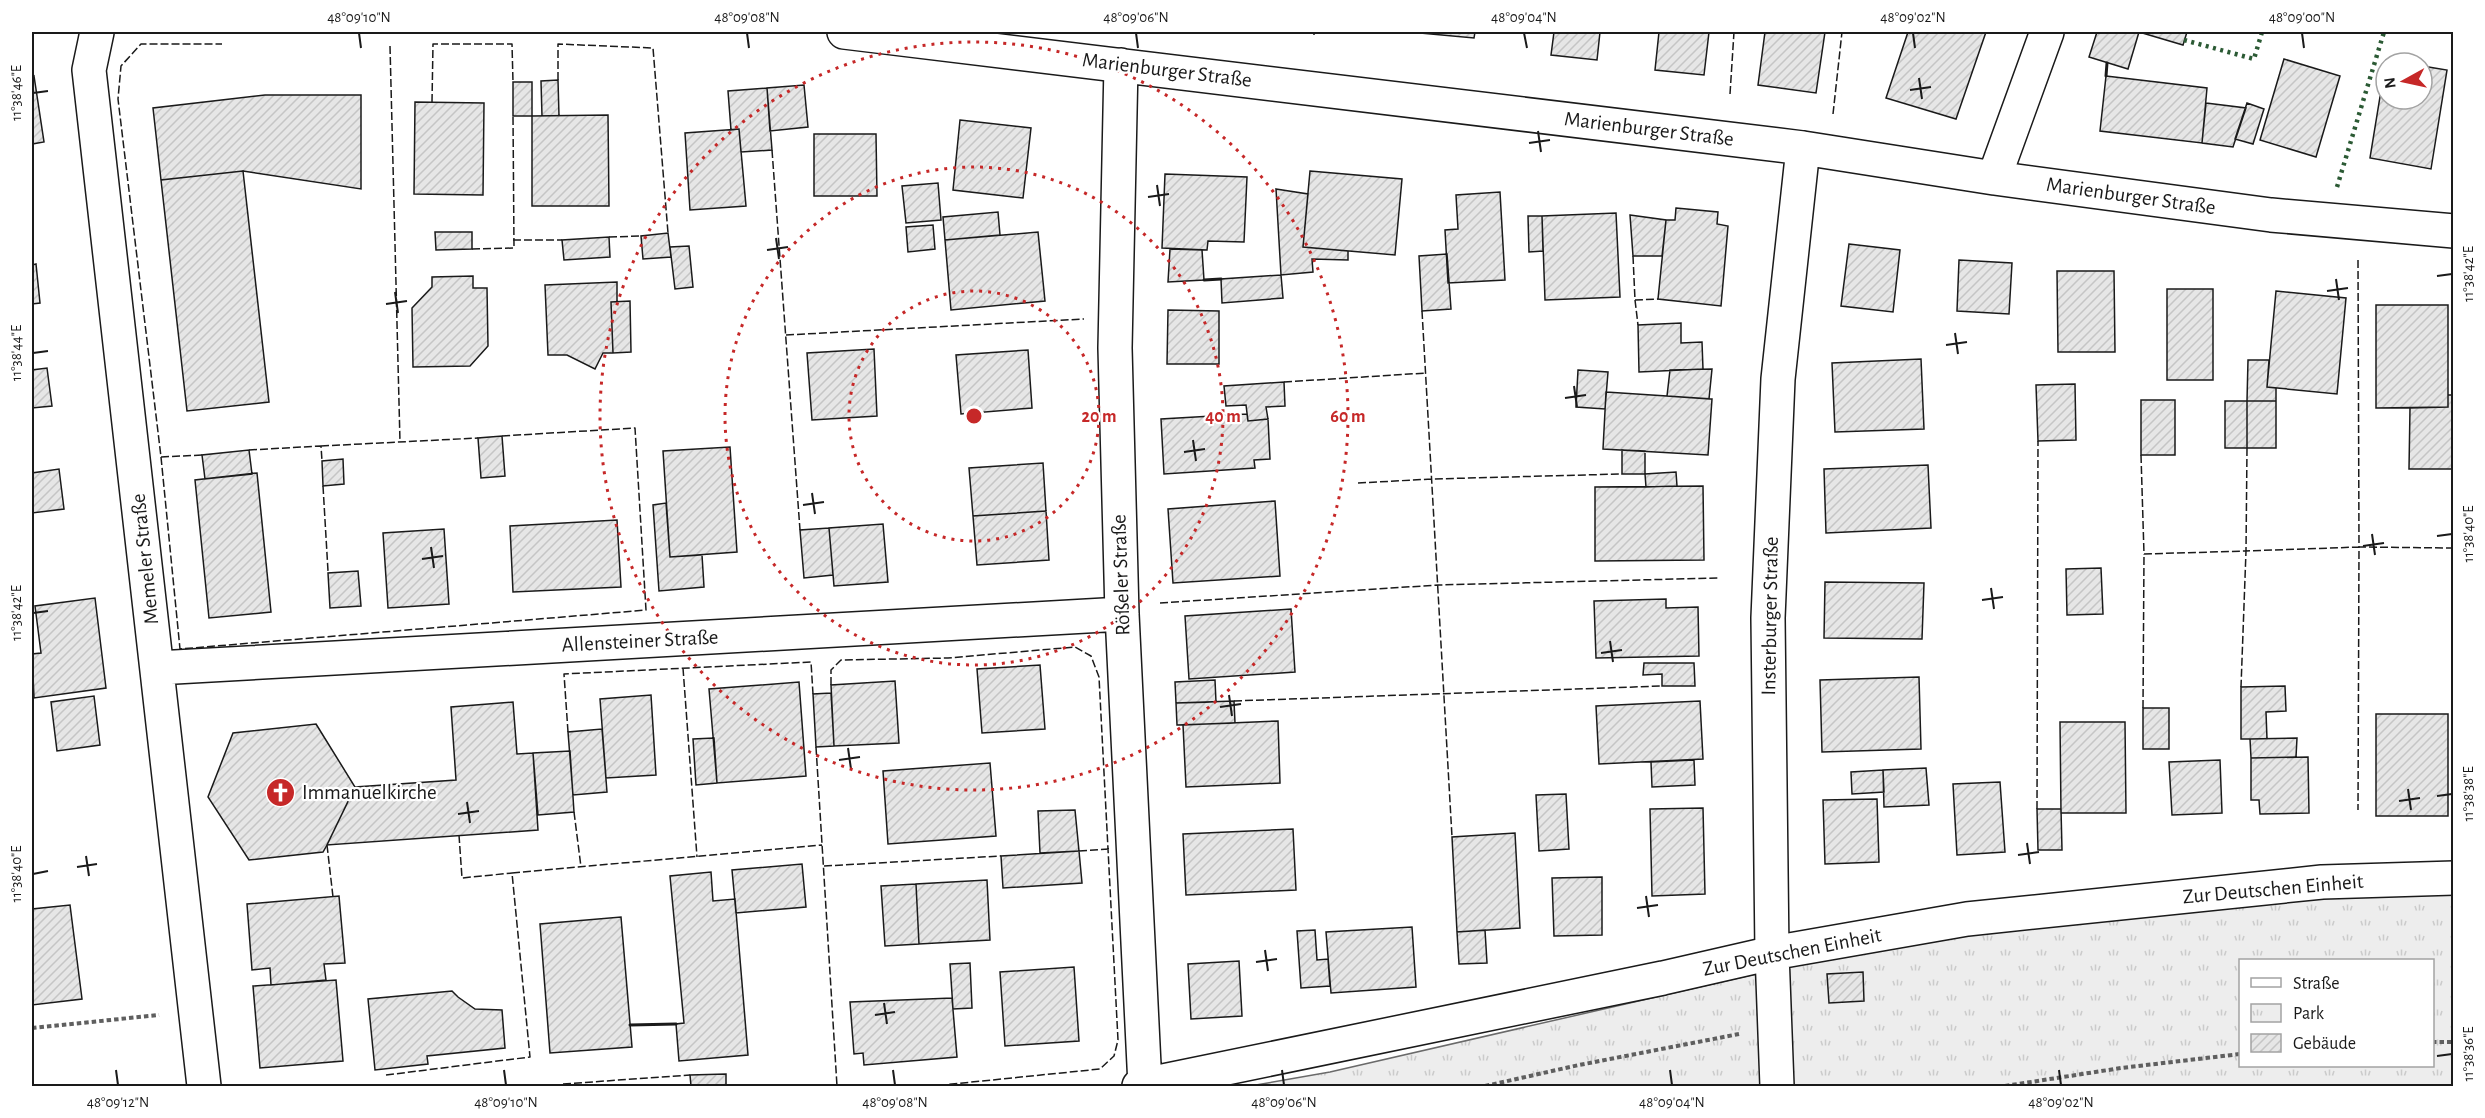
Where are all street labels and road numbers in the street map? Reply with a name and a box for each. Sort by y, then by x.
street label: Marienburger Straße [1081,49,1253,91]
street label: Marienburger Straße [1563,108,1735,150]
street label: Marienburger Straße [2045,174,2217,218]
street label: Memeler Straße [128,492,162,626]
street label: Rößeler Straße [1108,514,1134,636]
street label: Insterburger Straße [1758,536,1782,696]
street label: Allensteiner Straße [561,626,719,656]
street label: Zur Deutschen Einheit [2182,871,2365,907]
street label: Zur Deutschen Einheit [1701,924,1883,980]

